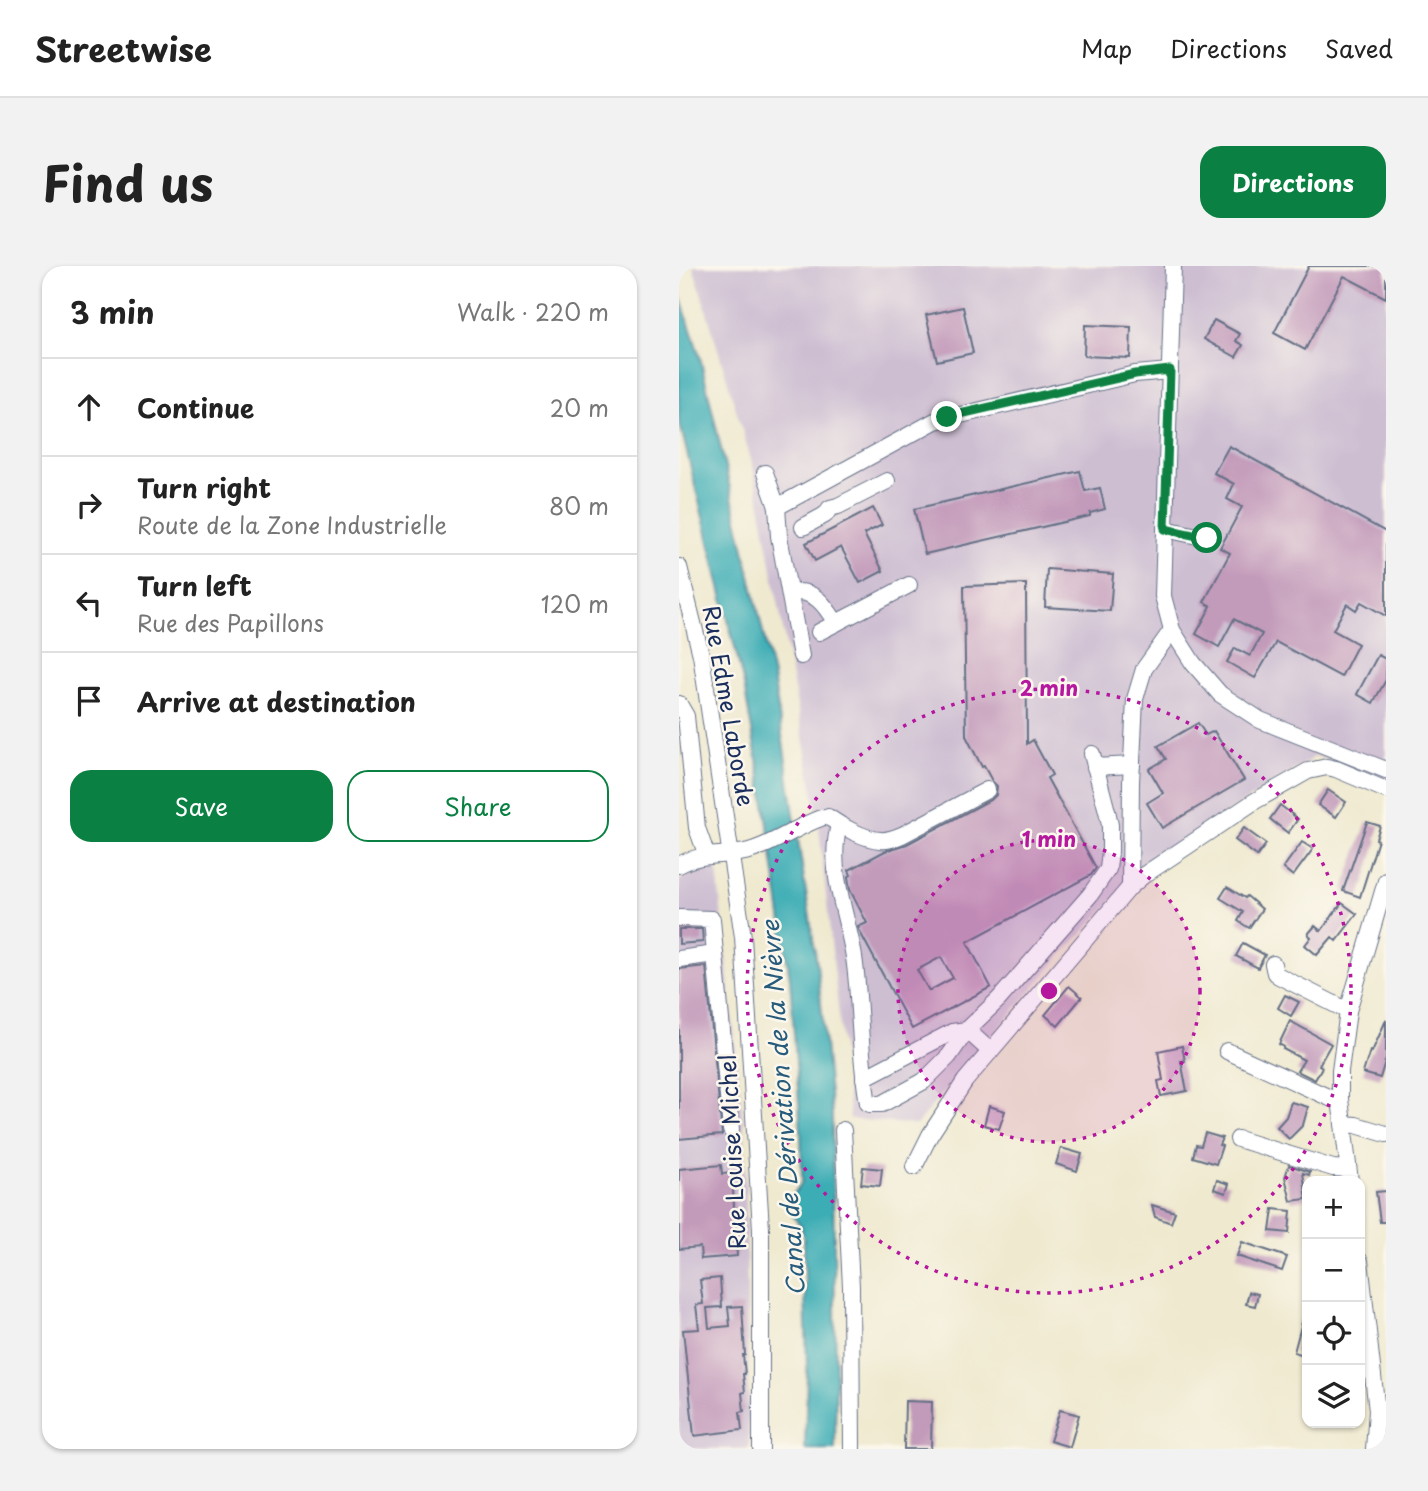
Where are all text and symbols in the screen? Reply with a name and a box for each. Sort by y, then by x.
text: Streetwise [35,23,212,73]
text: Map [1081,30,1132,66]
text: Directions [1170,30,1287,66]
text: Saved [1325,30,1393,66]
text: Find us [42,145,213,219]
button: Directions [1200,146,1386,218]
text: 3 min [70,289,155,334]
text: Walk · 220 m [457,294,609,329]
icon: ahead [70,388,108,426]
text: Continue [137,388,254,427]
text: 20 m [550,390,609,425]
route end [931,401,962,432]
text: Turn right [137,468,271,507]
icon: right [70,486,108,524]
text: 80 m [549,488,609,523]
text: Route de la Zone Industrielle [137,507,447,542]
route start [1191,522,1222,553]
text: Turn left [137,566,252,605]
icon: left [70,584,108,622]
text: 120 m [541,586,609,621]
street label: Rue Edme Laborde [695,603,764,809]
text: Rue des Papillons [137,605,324,640]
text: 2 min [1020,671,1078,703]
icon: arrive [70,682,108,720]
text: Arrive at destination [137,682,416,721]
button: Save [70,770,333,842]
button: Share [347,770,609,842]
text: 1 min [1022,822,1076,854]
water label: Canal de Dérivation de la Nièvre [751,918,813,1297]
centre of rings [1037,979,1061,1003]
street label: Rue Louise Michel [709,1054,754,1251]
map controls [1302,1176,1365,1428]
button: + [1302,1176,1365,1239]
button: − [1302,1239,1365,1302]
button: locate [1302,1302,1365,1365]
button: layers [1302,1365,1365,1428]

